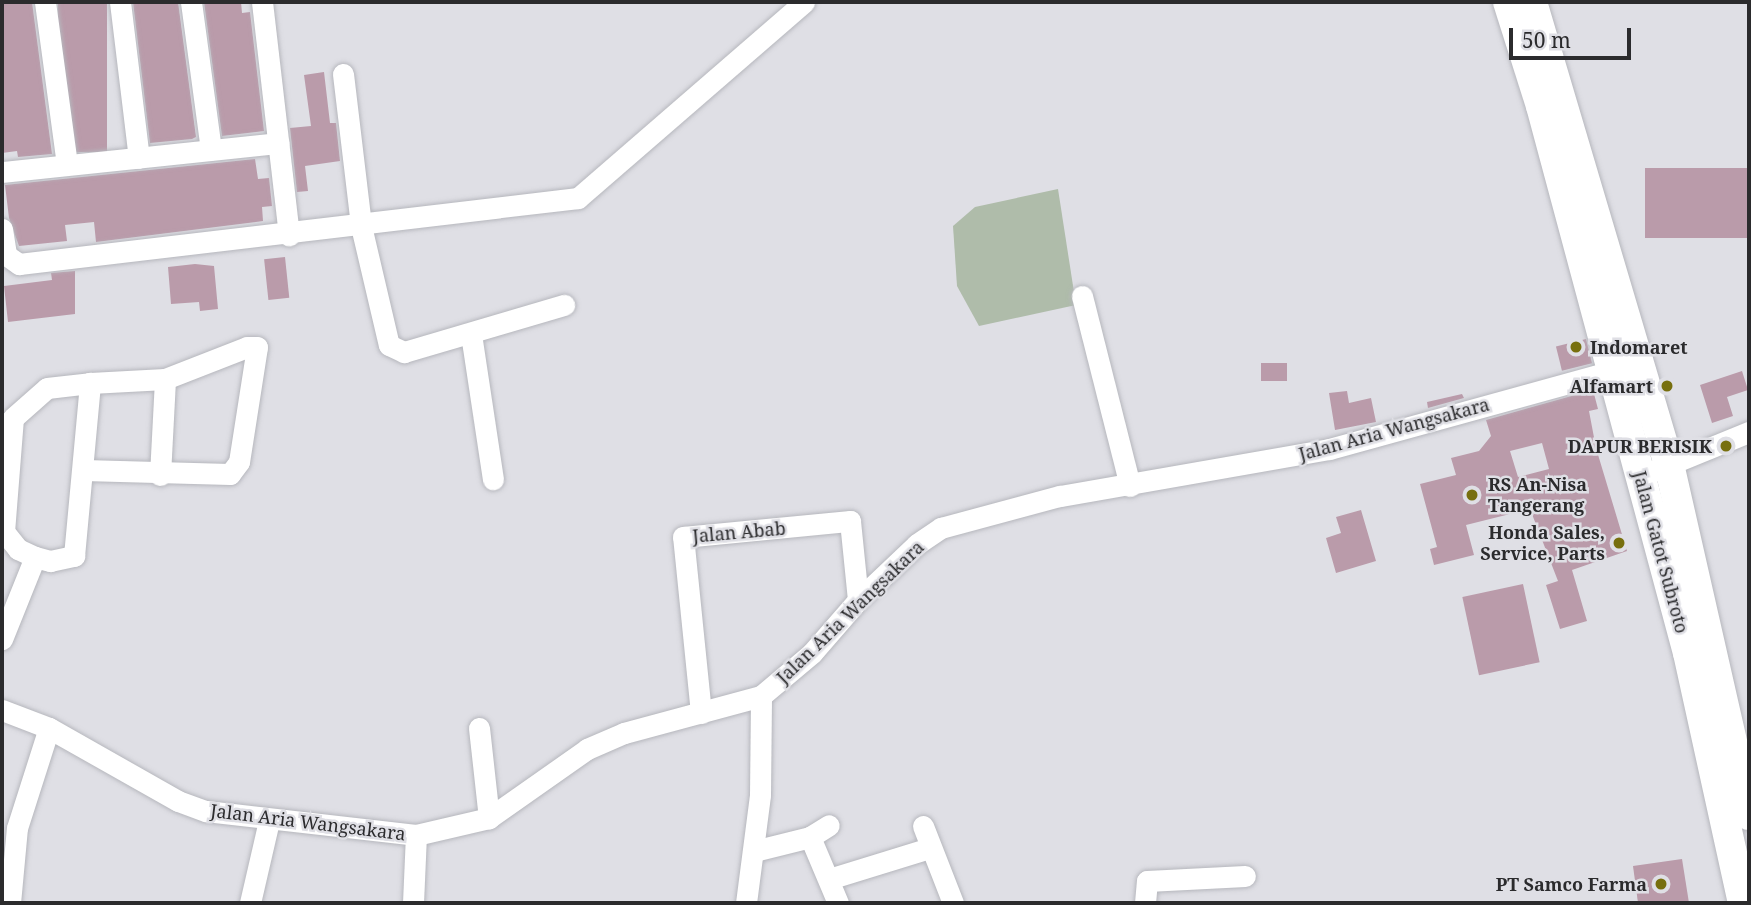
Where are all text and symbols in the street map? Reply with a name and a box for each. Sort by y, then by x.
scale bar [1513,14,1636,58]
text: 50 m [1522,26,1571,54]
place label: Indomaret [1590,336,1688,358]
marker: Indomaret [1568,339,1584,355]
place label: Alfamart [1570,375,1653,397]
marker: Alfamart [1659,378,1675,394]
street label: Jalan Aria Wangsakara [1296,393,1492,465]
place label: DAPUR BERISIK [1568,435,1712,457]
marker: DAPUR BERISIK [1718,438,1734,454]
street label: Jalan Gatot Subroto [1629,468,1693,636]
place label: RS An-Nisa Tangerang [1488,474,1587,516]
marker: RS An-Nisa Tangerang [1462,485,1482,505]
street label: Jalan Abab [691,517,787,547]
place label: Honda Sales, Service, Parts [1480,522,1605,564]
marker: Honda Sales, Service, Parts [1611,535,1627,551]
street label: Jalan Aria Wangsakara [772,536,928,688]
street label: Jalan Aria Wangsakara [209,799,407,845]
place label: PT Samco Farma [1496,873,1647,895]
marker: PT Samco Farma [1653,876,1669,892]

